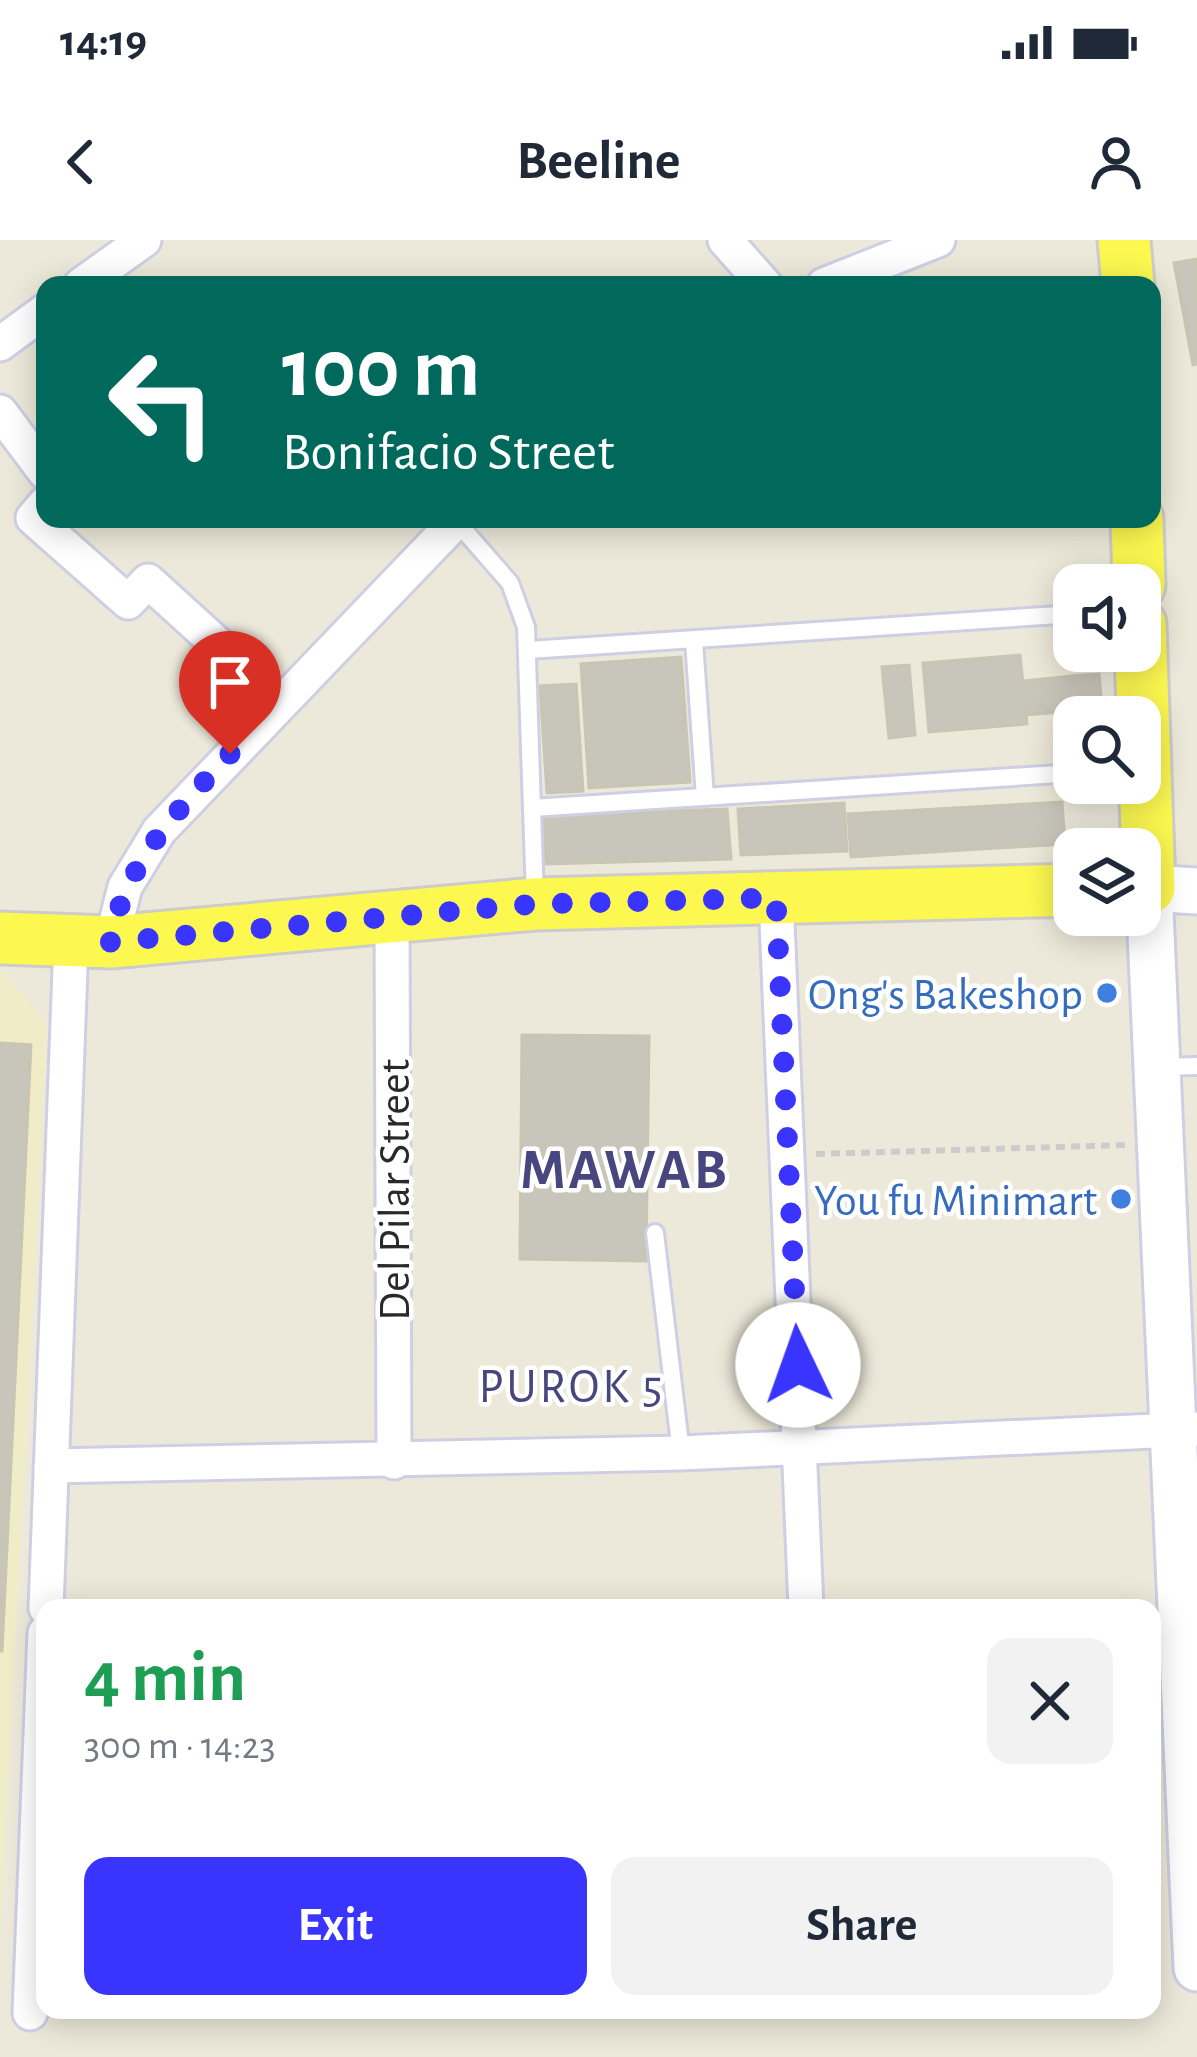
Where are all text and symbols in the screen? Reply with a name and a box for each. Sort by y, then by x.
text: 14:19 [60,19,147,64]
icon: back [48,129,114,195]
icon: person [1083,129,1149,195]
text: Beeline [516,135,681,189]
icon: left [84,324,240,480]
text: 100 m [282,328,480,412]
text: Bonifacio Street [282,426,614,480]
map controls [1053,564,1161,936]
button: sound [1053,564,1161,672]
pin [179,631,281,754]
icon: arrive [197,649,263,715]
button: search [1053,696,1161,804]
button: layers [1053,828,1161,936]
place label: Ong's Bakeshop [808,973,1083,1018]
marker: Ong's Bakeshop [1094,980,1120,1006]
street label: Del Pilar Street [373,1059,418,1321]
district label: MAWAB [520,1142,730,1199]
place label: You fu Minimart [814,1179,1097,1224]
marker: You fu Minimart [1108,1186,1134,1212]
position arrow [735,1302,861,1428]
district label: PUROK 5 [479,1364,665,1412]
button: close [987,1638,1113,1764]
text: 4 min [84,1642,246,1714]
text: 300 m · 14:23 [84,1727,276,1766]
button: Exit [84,1857,587,1995]
button: Share [611,1857,1113,1995]

